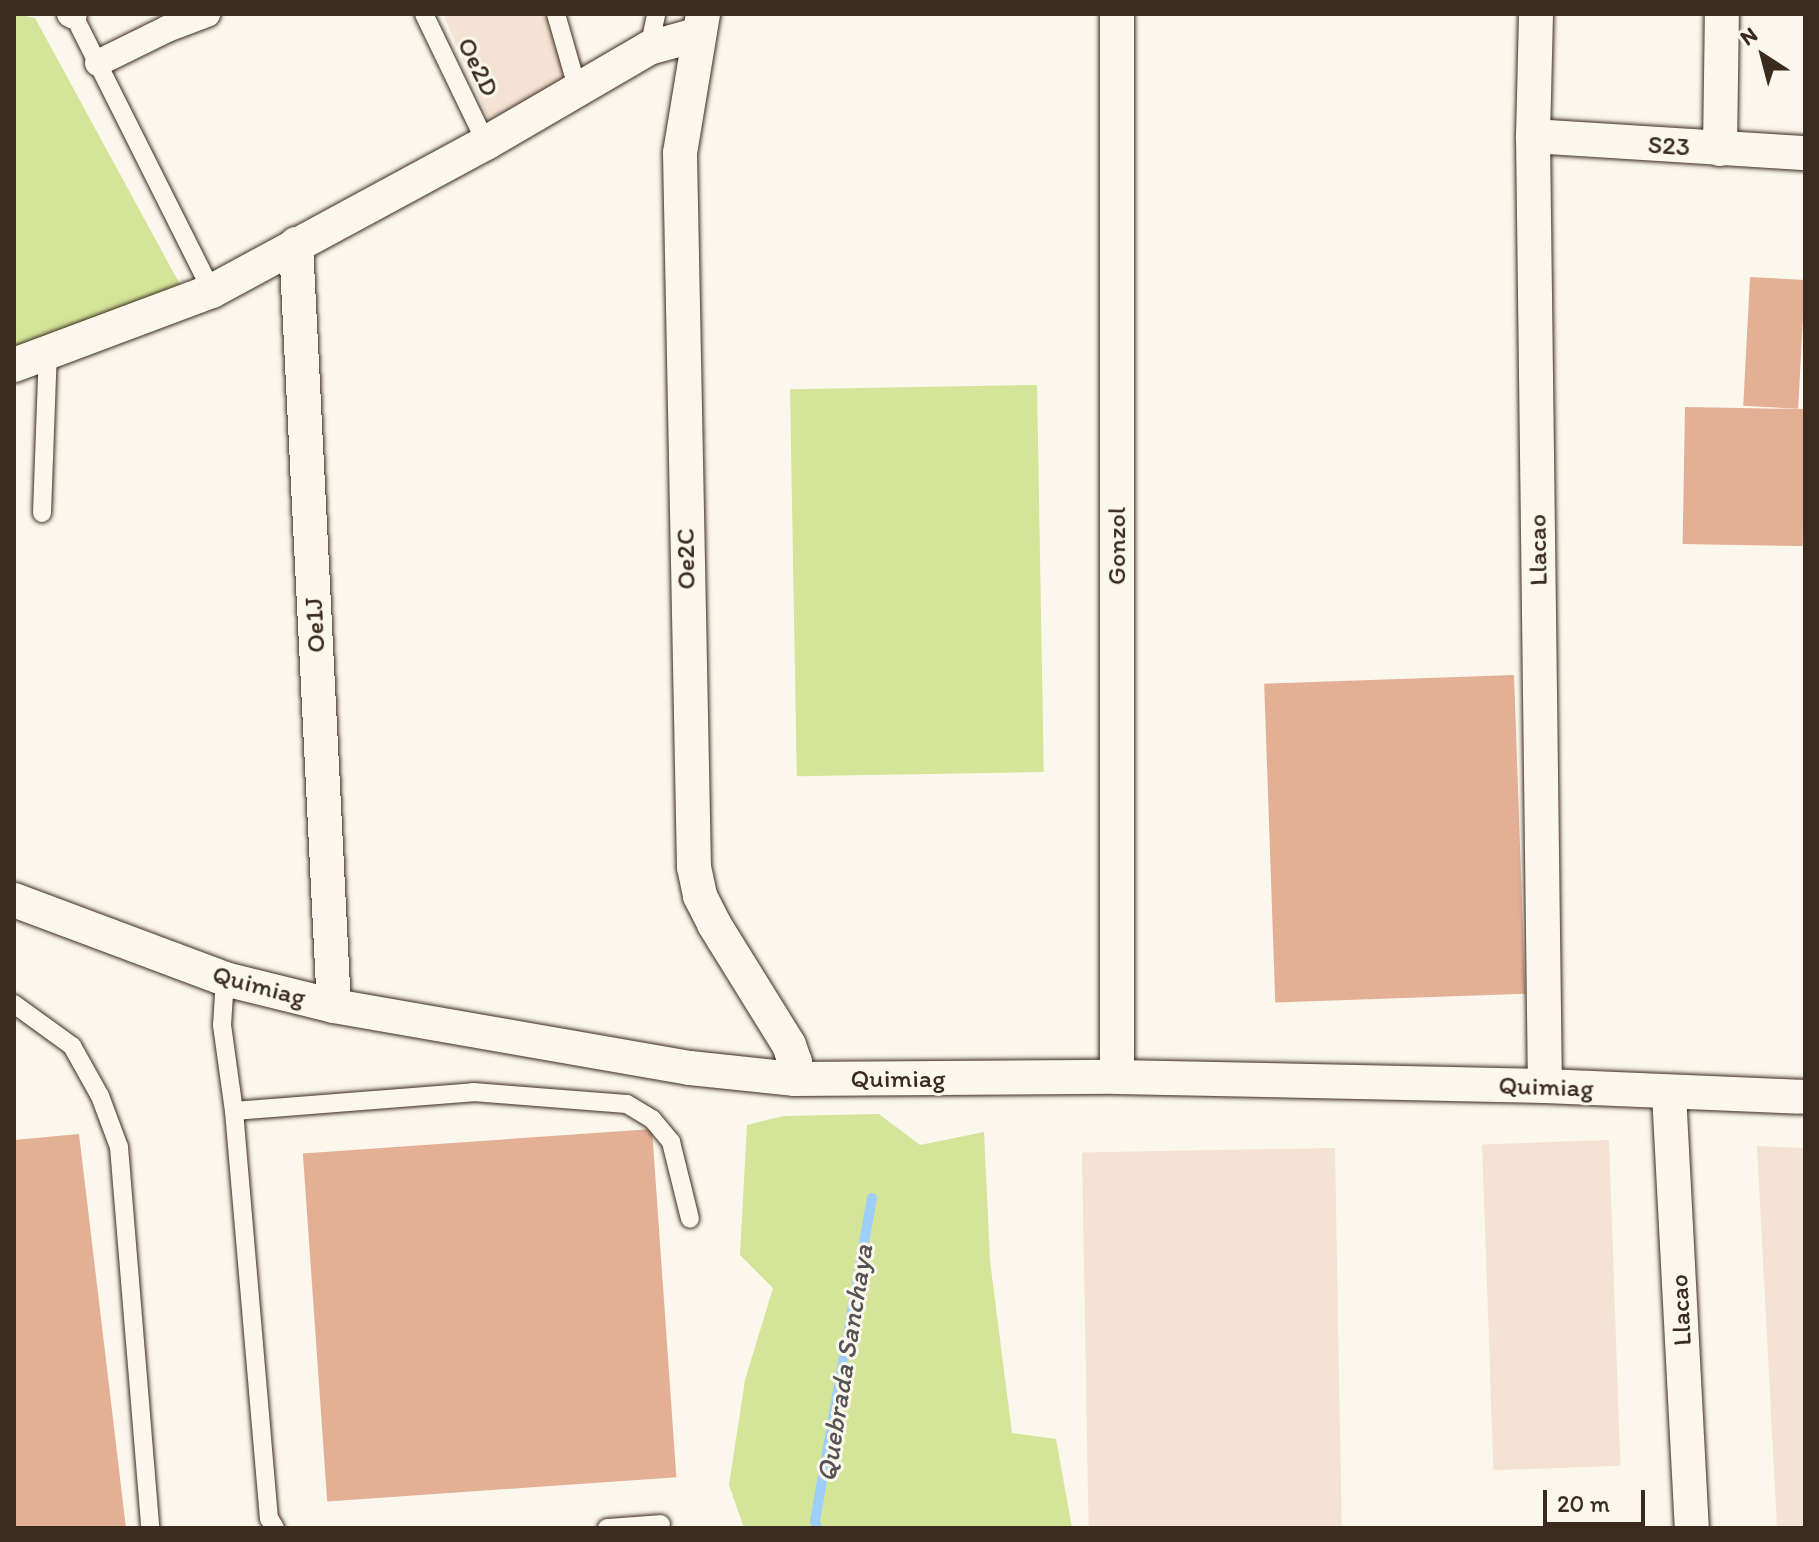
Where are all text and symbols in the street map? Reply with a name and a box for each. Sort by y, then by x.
north arrow [1723,16,1803,96]
text: N [1735,21,1763,51]
street label: Oe2D [450,32,506,102]
street label: S23 [1647,129,1691,163]
street label: Gonzol [1101,507,1133,585]
street label: Llacao [1522,514,1554,586]
street label: Oe2C [670,528,702,590]
street label: Oe1J [298,596,332,654]
street label: Quimiag [209,959,309,1013]
street label: Quimiag [850,1063,946,1095]
street label: Quimiag [1498,1070,1594,1104]
water label: Quebrada Sanchaya [809,1242,879,1484]
street label: Llacao [1664,1273,1698,1347]
scale bar [1547,1474,1649,1524]
text: 20 m [1557,1489,1610,1518]

